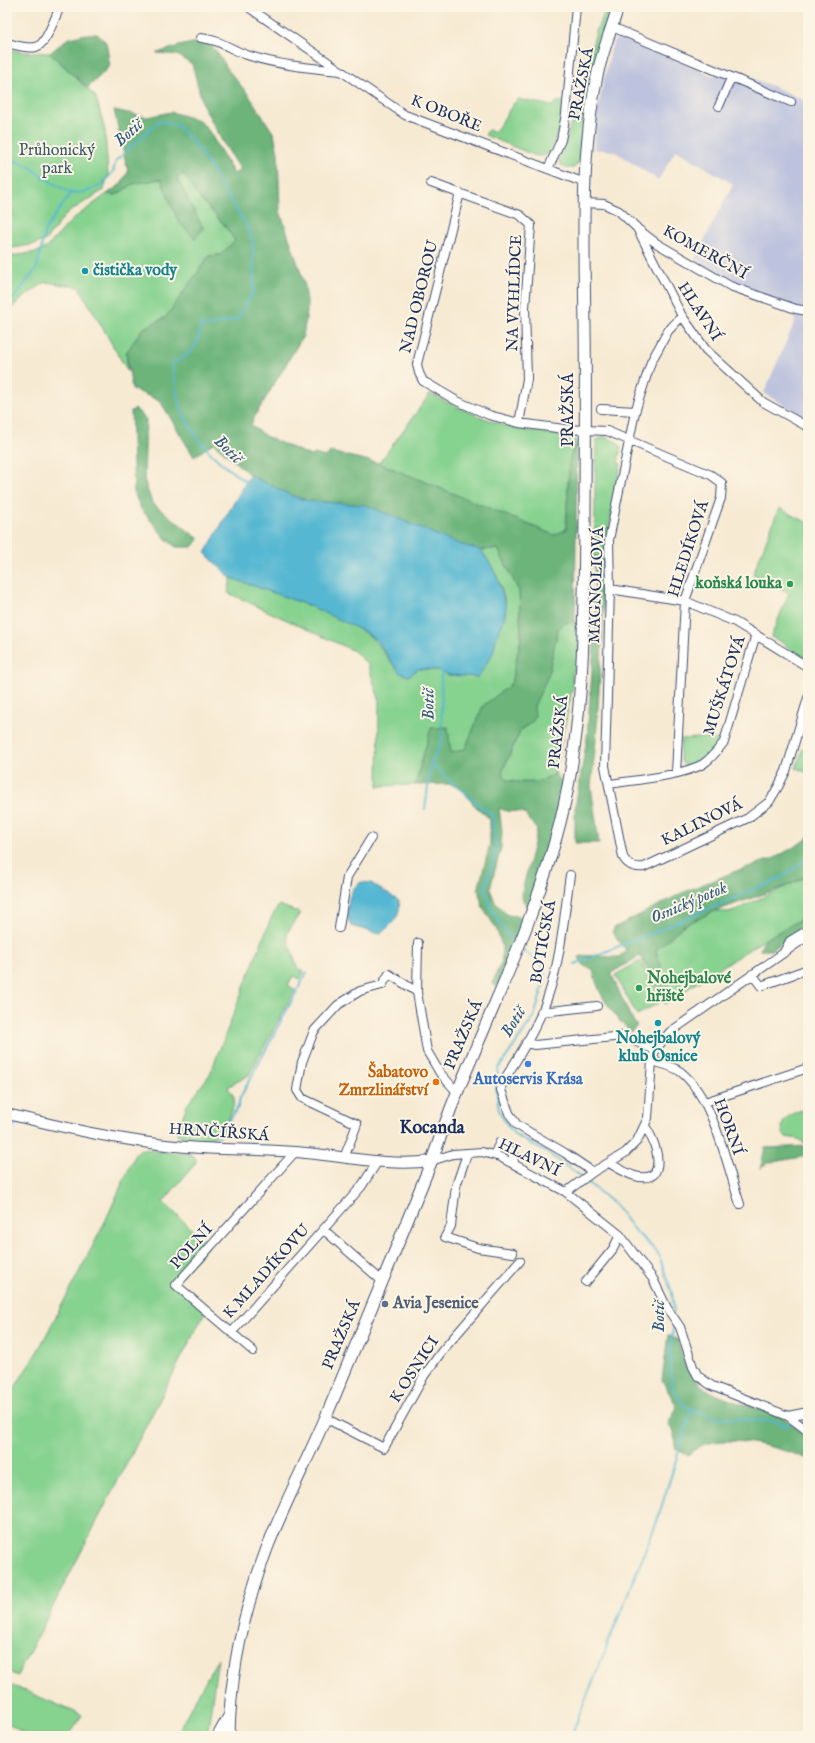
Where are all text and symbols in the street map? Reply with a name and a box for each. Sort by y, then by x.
street label: PRAŽSKÁ [563,44,599,122]
street label: K OBOŘE [407,89,485,137]
water label: Botič [110,112,150,152]
park label: Průhonický park [19,141,95,179]
street label: KOMERČNÍ [659,220,753,285]
street label: NA VYHLÍDCE [501,234,527,352]
street label: NAD OBOROU [396,238,444,356]
place label: čistička vody [93,261,178,281]
marker: čistička vody [80,266,90,276]
street label: HLAVNÍ [673,278,728,346]
street label: PRAŽSKÁ [557,372,579,447]
water label: Botič [209,431,249,471]
street label: HLEDÍKOVÁ [662,496,714,600]
street label: MAGNOLIOVÁ [583,525,609,644]
place label: koňská louka [694,574,783,594]
marker: koňská louka [785,579,795,589]
street label: MUŠKÁTOVÁ [698,632,751,738]
water label: Botič [418,685,440,720]
street label: PRAŽSKÁ [543,693,574,770]
street label: KALINOVÁ [657,792,747,851]
water label: Osnický potok [648,877,731,929]
street label: BOTIČSKÁ [525,897,561,985]
place label: Nohejbalové hřiště [646,969,732,1007]
marker: Nohejbalové hřiště [634,983,644,993]
street label: PRAŽSKÁ [439,995,488,1073]
water label: Botič [497,1000,533,1041]
marker: Nohejbalový klub Osnice [653,1018,663,1028]
place label: Nohejbalový klub Osnice [615,1029,702,1067]
marker: Autoservis Krása [523,1059,533,1069]
place label: Šabatovo Zmrzlinářství [339,1061,430,1101]
place label: Autoservis Krása [472,1070,584,1090]
marker: Šabatovo Zmrzlinářství [431,1077,441,1087]
street label: HORNÍ [708,1095,750,1159]
district label: Kocanda [399,1117,466,1140]
street label: HRNČÍŘSKÁ [168,1118,271,1147]
street label: HLAVNÍ [495,1133,565,1182]
street label: POLNÍ [165,1218,218,1274]
street label: K MLADÍKOVU [218,1219,315,1323]
place label: Avia Jesenice [392,1294,479,1314]
street label: PRAŽSKÁ [317,1295,366,1373]
water label: Botič [649,1297,670,1332]
marker: Avia Jesenice [380,1299,390,1309]
street label: K OSNICI [386,1333,444,1407]

